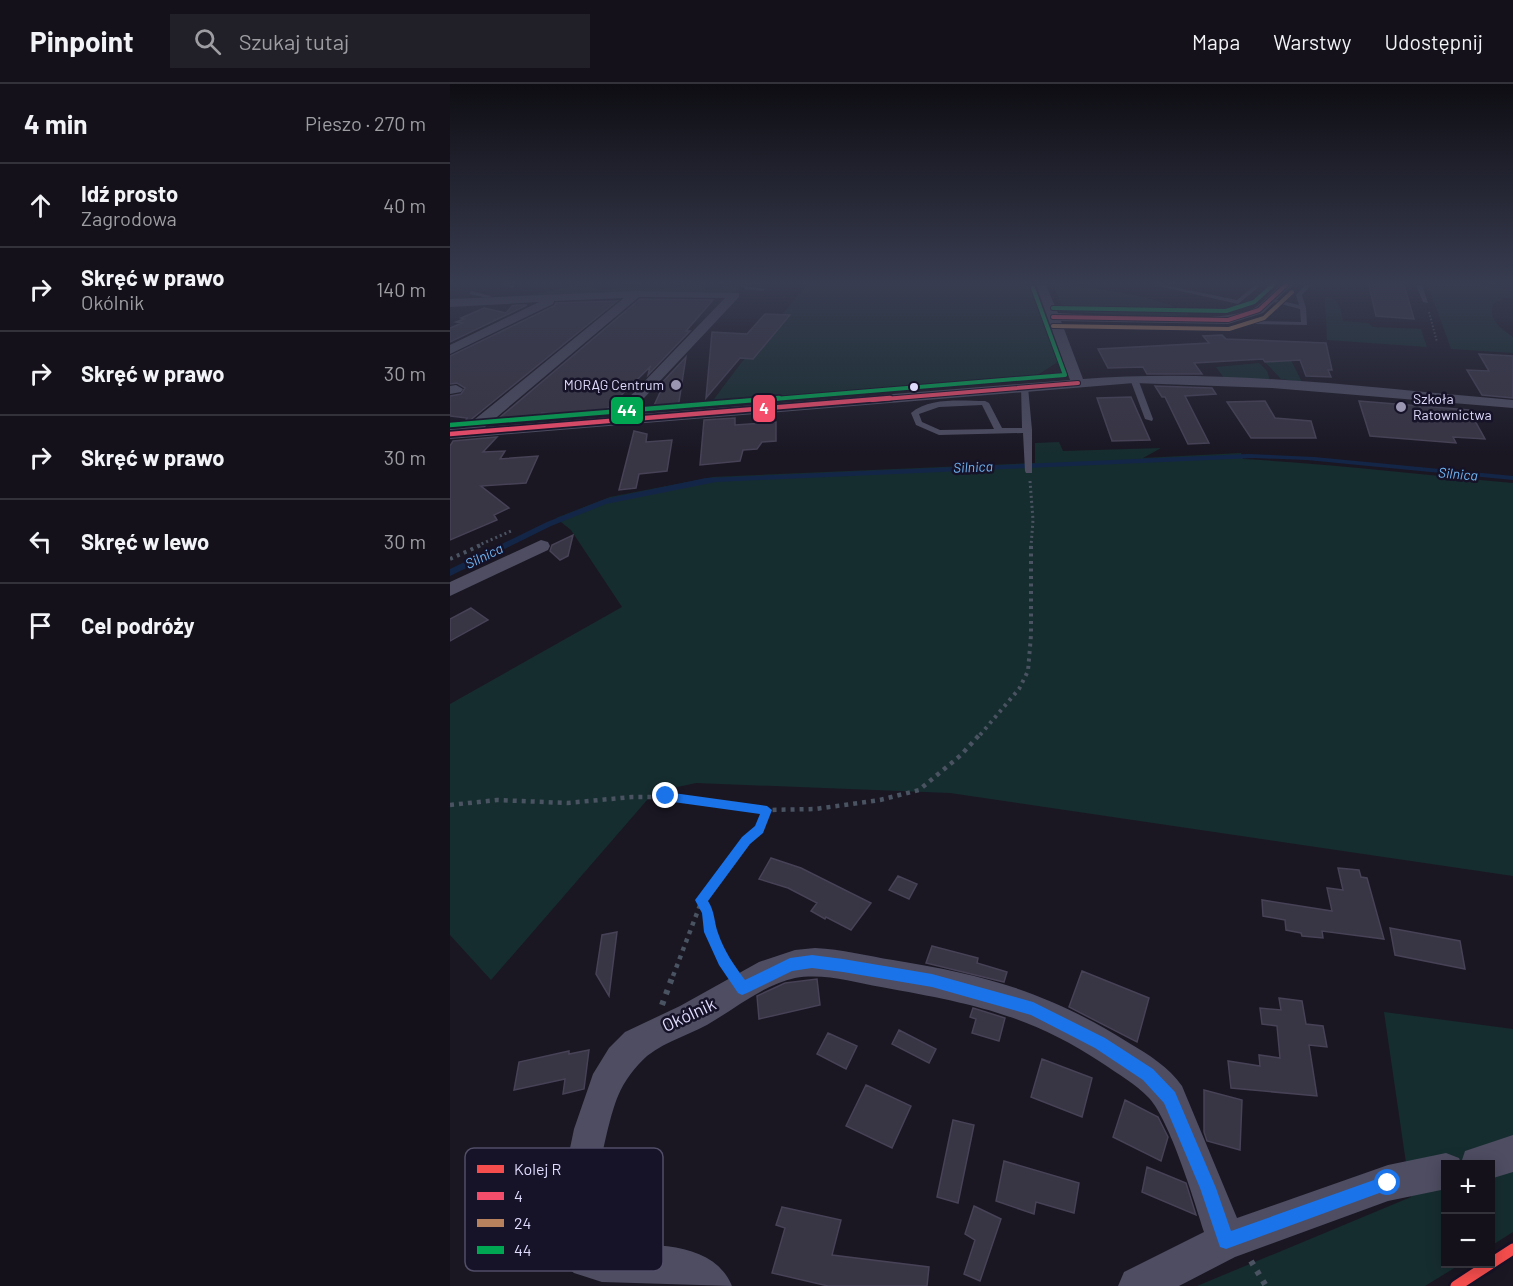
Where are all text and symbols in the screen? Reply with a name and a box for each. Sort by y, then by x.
search box [170,14,590,68]
text: Pinpoint [30,24,134,58]
icon: search [191,25,224,58]
text: Szukaj tutaj [239,28,349,54]
text: Mapa [1192,29,1240,54]
text: Warstwy [1273,29,1351,54]
text: Udostępnij [1384,29,1483,54]
text: 4 min [24,108,88,139]
text: Pieszo · 270 m [305,111,426,135]
text: Idź prosto [81,180,178,206]
icon: ahead [24,189,57,222]
text: 40 m [383,193,426,217]
text: Zagrodowa [81,206,177,230]
text: Skręć w prawo [81,264,225,290]
icon: right [24,273,57,306]
text: 140 m [376,277,426,301]
text: Okólnik [81,290,144,314]
icon: right [24,357,57,390]
text: Skręć w prawo [81,360,225,386]
text: 30 m [384,361,426,385]
place label: MORĄG Centrum [564,376,664,393]
marker: MORĄG Centrum [669,378,683,392]
unlabelled marker [908,381,920,393]
place label: Szkoła Ratownictwa [1413,390,1492,423]
line badge: 4 [752,394,776,423]
line badge: 44 [610,396,644,425]
text: 4 [759,398,769,417]
text: 44 [617,400,637,419]
marker: Szkoła Ratownictwa [1394,400,1408,414]
icon: right [24,441,57,474]
text: Skręć w prawo [81,444,225,470]
text: 30 m [384,445,426,469]
water label: Silnica [953,457,993,476]
water label: Silnica [1437,463,1479,484]
icon: left [24,525,57,558]
text: Skręć w lewo [81,528,209,554]
text: 30 m [384,529,426,553]
water label: Silnica [462,539,505,572]
icon: arrive [24,609,57,642]
text: Cel podróży [81,612,195,638]
route end [652,782,678,808]
street label: Okólnik [658,992,719,1036]
legend [465,1148,663,1271]
text: Kolej R [514,1159,562,1178]
map controls [1441,1160,1495,1268]
button: + [1441,1160,1495,1214]
route start [1374,1169,1400,1195]
text: 4 [514,1186,523,1205]
text: 24 [514,1213,531,1232]
button: − [1441,1214,1495,1268]
text: 44 [514,1240,532,1259]

